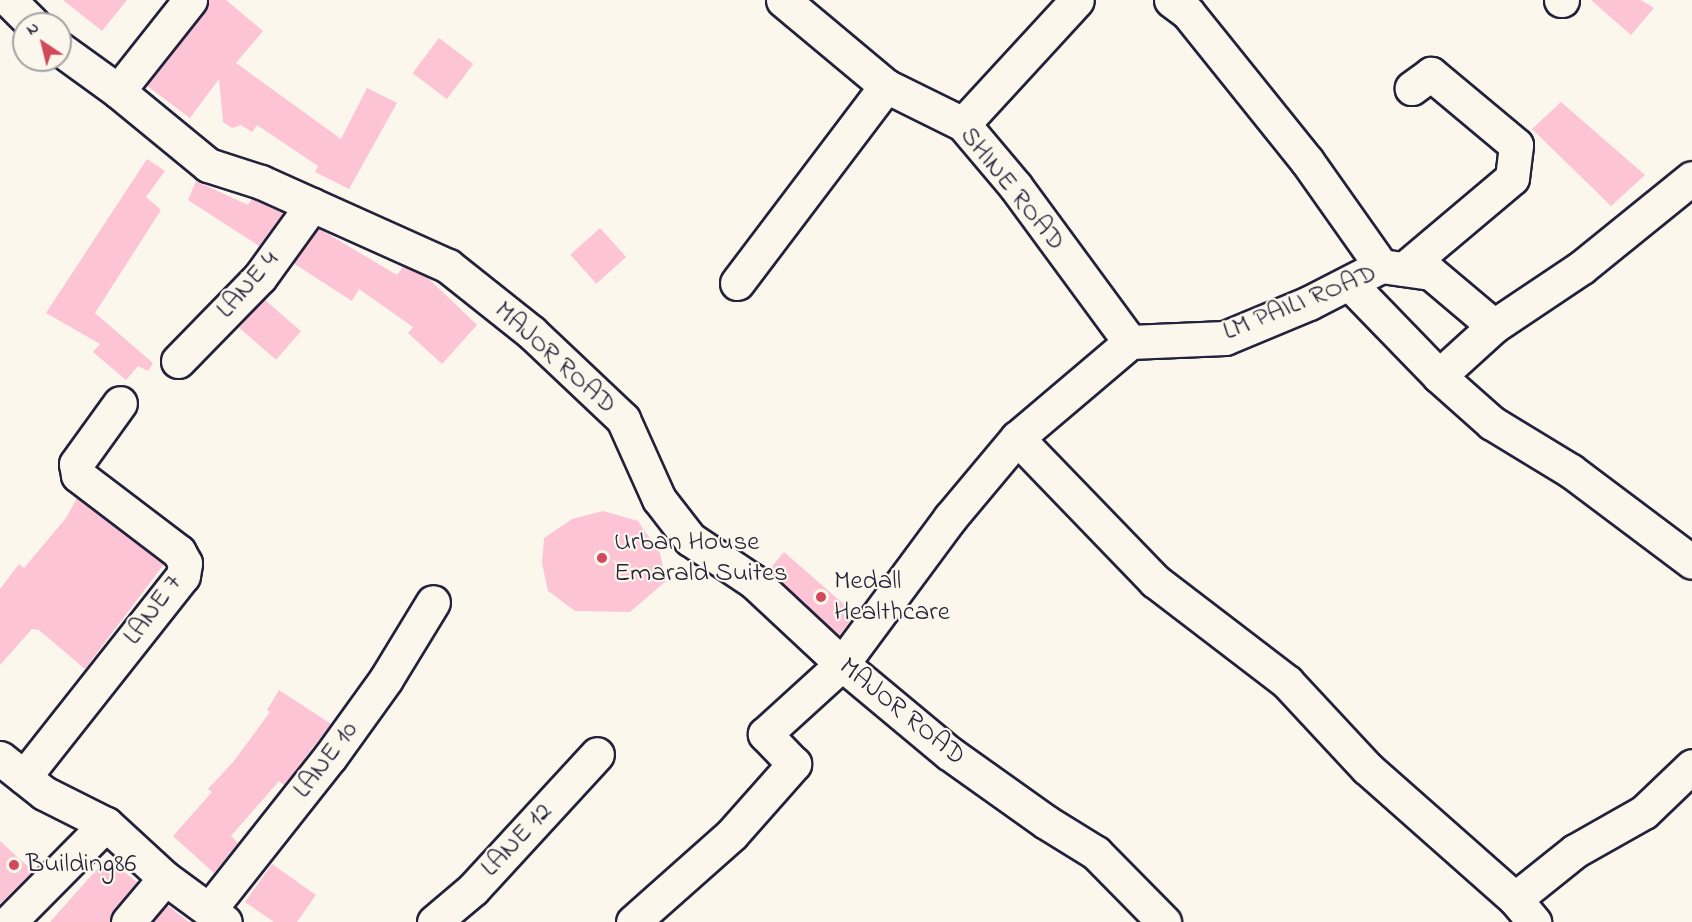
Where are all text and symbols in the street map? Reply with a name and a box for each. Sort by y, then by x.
north arrow [12,12,72,72]
text: N [22,16,44,42]
street label: SHINE ROAD [952,120,1072,258]
street label: LANE 4 [210,245,286,325]
street label: LM PAILI ROAD [1219,258,1381,348]
street label: MAJOR ROAD [487,295,623,421]
place label: Urban House Emarald Suites [614,526,788,589]
marker: Urban House Emarald Suites [595,551,609,565]
place label: Medall Healthcare [834,565,950,628]
street label: LANE 7 [117,568,189,652]
marker: Medall Healthcare [812,588,830,606]
street label: MAJOR ROAD [832,651,972,773]
street label: LANE 10 [287,715,365,805]
street label: LANE 12 [474,796,560,884]
place label: Building86 [26,849,136,881]
marker: Building86 [7,858,21,872]

